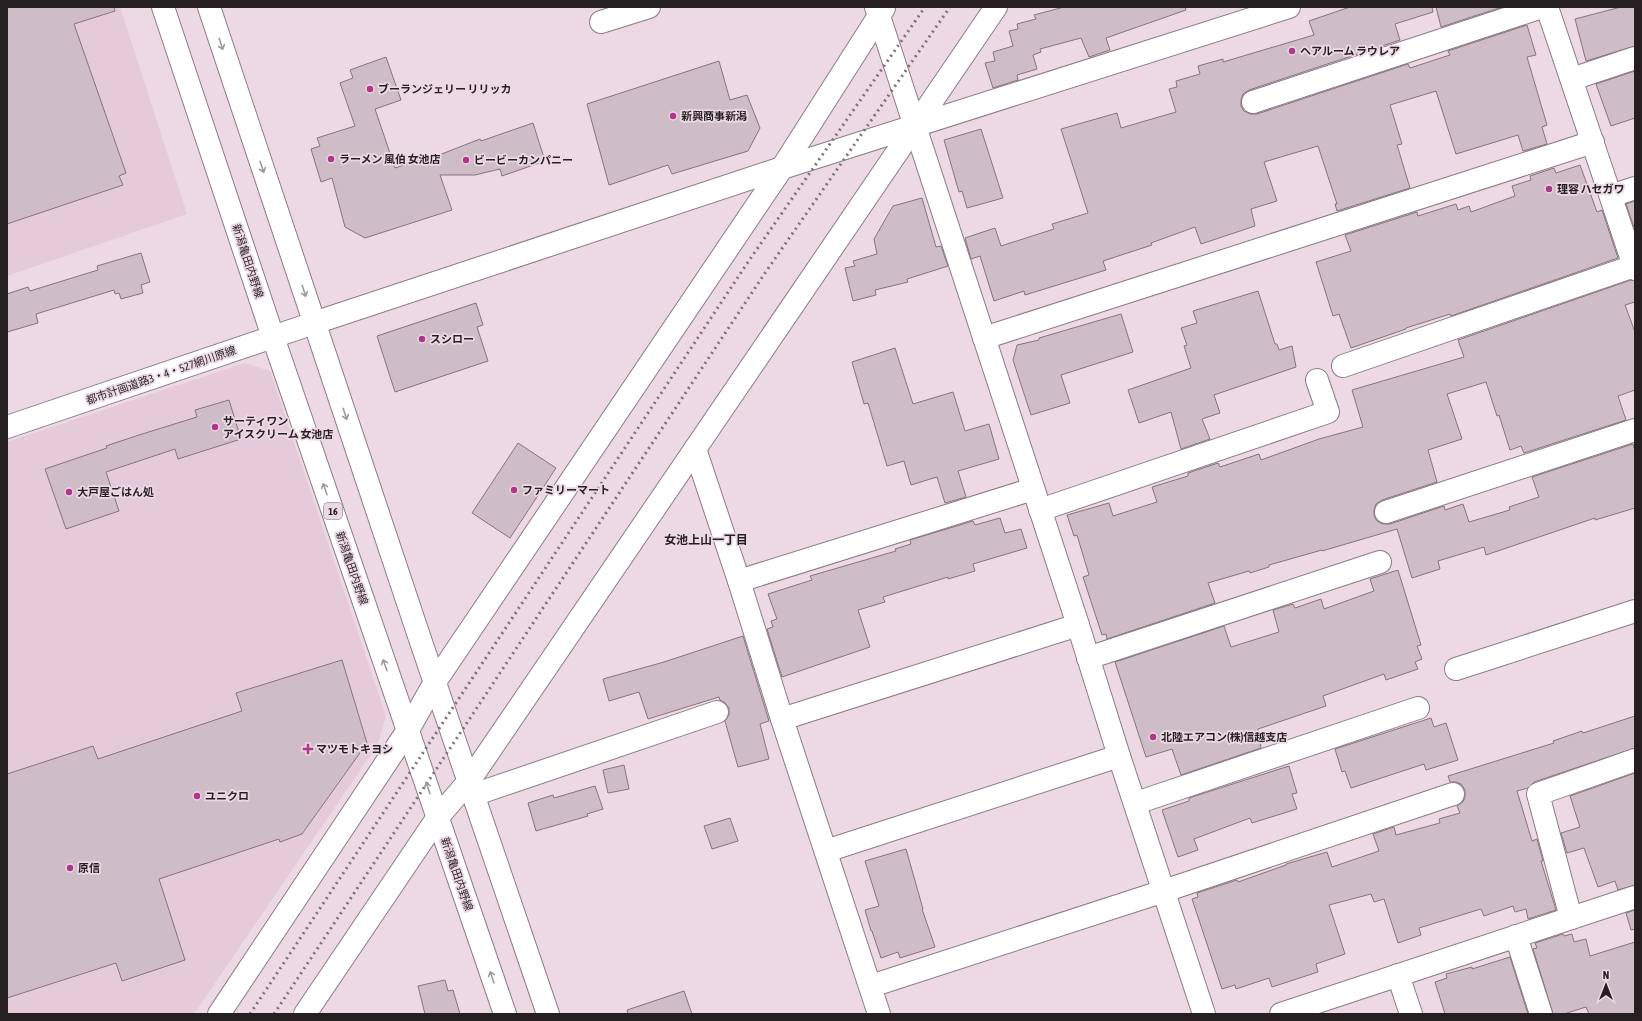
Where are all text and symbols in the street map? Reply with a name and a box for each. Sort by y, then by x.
one-way arrow [218,38,226,50]
place label: ヘアルーム ラウレア [1300,45,1400,57]
marker: ヘアルーム ラウレア [1287,46,1297,56]
place label: ブーランジェリー リリッカ [378,83,512,95]
marker: ブーランジェリー リリッカ [365,84,375,94]
place label: 新興商事新潟 [681,110,747,122]
marker: 新興商事新潟 [668,111,678,121]
place label: ラーメン 風伯 女池店 [339,153,441,165]
marker: ラーメン 風伯 女池店 [326,154,336,164]
place label: ビービーカンパニー [474,154,573,166]
marker: ビービーカンパニー [461,155,471,165]
one-way arrow [259,161,267,173]
place label: 理容 ハセガワ [1557,183,1625,195]
marker: 理容 ハセガワ [1544,184,1554,194]
street label: 新潟亀田内野線 [230,223,266,299]
one-way arrow [300,284,308,296]
place label: スシロー [430,333,474,345]
marker: スシロー [417,334,427,344]
street label: 都市計画道路3・4・527網川原線 [84,344,238,406]
one-way arrow [342,407,349,420]
place label: サーティワン アイスクリーム 女池店 [223,415,333,440]
marker: サーティワン アイスクリーム 女池店 [210,422,220,432]
one-way arrow [321,483,328,496]
place label: ファミリーマート [522,484,610,496]
marker: ファミリーマート [509,485,519,495]
place label: 大戸屋ごはん処 [77,486,154,498]
marker: 大戸屋ごはん処 [64,487,74,497]
road number: 16 [324,503,342,519]
street label: 新潟亀田内野線 [334,530,370,606]
district label: 女池上山一丁目 [664,533,748,547]
one-way arrow [381,659,389,671]
place label: 北陸エアコン(株)信越支店 [1161,731,1287,743]
marker: 北陸エアコン(株)信越支店 [1148,732,1158,742]
place label: マツモトキヨシ [316,743,393,755]
marker: マツモトキヨシ [303,744,313,754]
one-way arrow [423,782,431,794]
place label: ユニクロ [205,790,249,802]
marker: ユニクロ [192,791,202,801]
street label: 新潟亀田内野線 [439,836,475,912]
place label: 原信 [78,862,100,874]
marker: 原信 [65,863,75,873]
north arrow [1586,965,1626,1005]
text: N [1603,969,1609,981]
one-way arrow [488,971,495,984]

